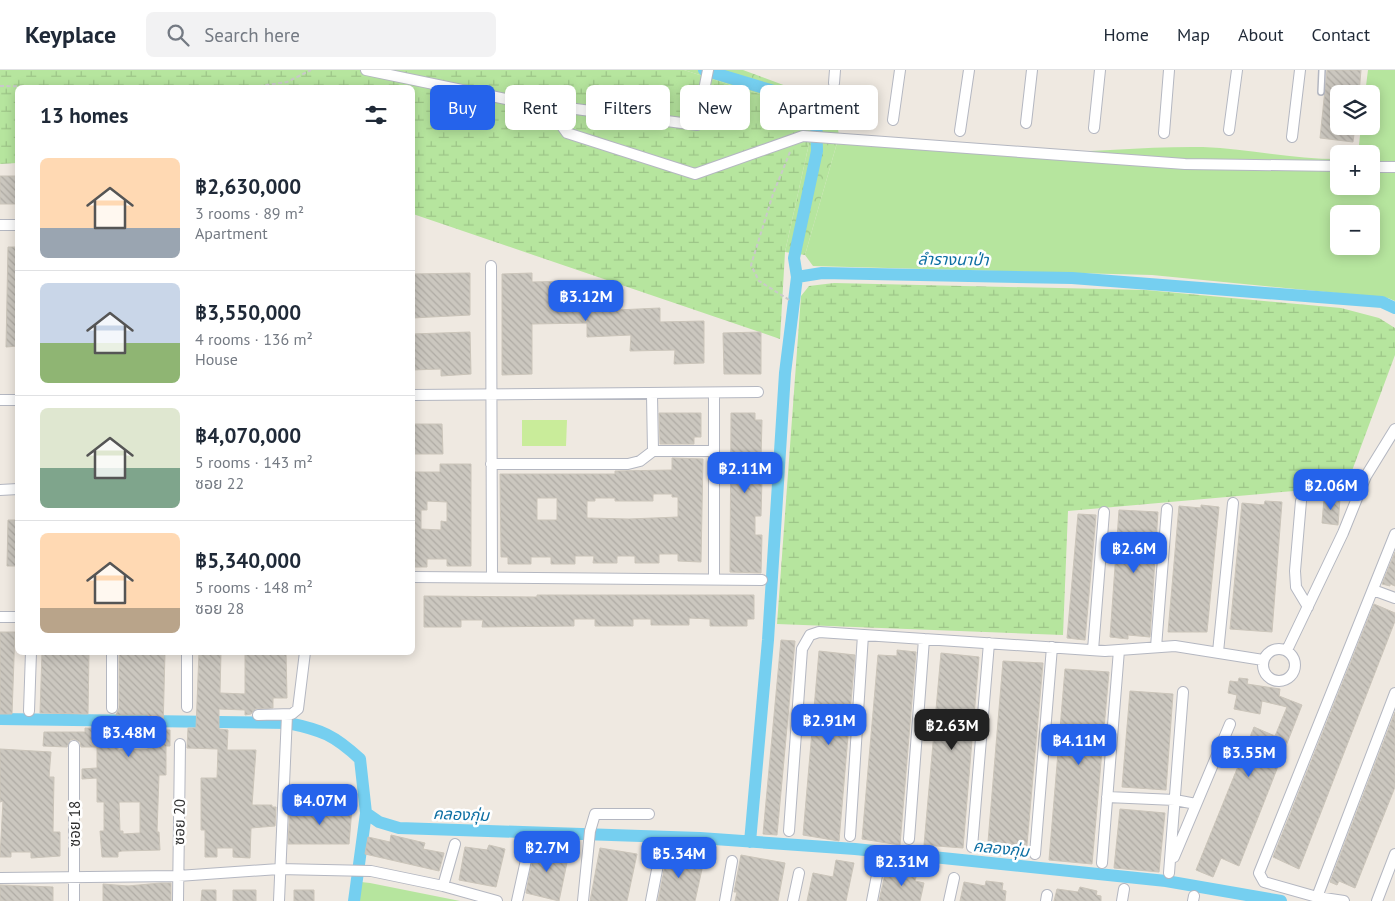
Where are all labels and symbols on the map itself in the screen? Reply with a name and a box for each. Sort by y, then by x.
water label: ลำรางนาป่า [917,248,990,270]
pin: ฿3.12M [545,280,627,322]
pin: ฿2.11M [704,452,786,494]
pin: ฿2.06M [1290,468,1372,511]
pin: ฿2.6M [1099,532,1169,574]
pin: ฿2.91M [788,704,870,746]
pin: ฿2.63M [911,708,993,751]
pin: ฿3.48M [88,716,170,758]
pin: ฿4.11M [1038,724,1120,766]
pin: ฿3.55M [1208,736,1290,778]
pin: ฿4.07M [279,784,361,826]
street label: ซอย 20 [169,799,189,845]
street label: ซอย 18 [65,801,84,847]
water label: คลองกุ่ม [433,803,491,826]
pin: ฿2.7M [512,830,582,873]
water label: คลองกุ่ม [972,835,1031,862]
pin: ฿5.34M [638,836,720,879]
pin: ฿2.31M [861,844,943,887]

